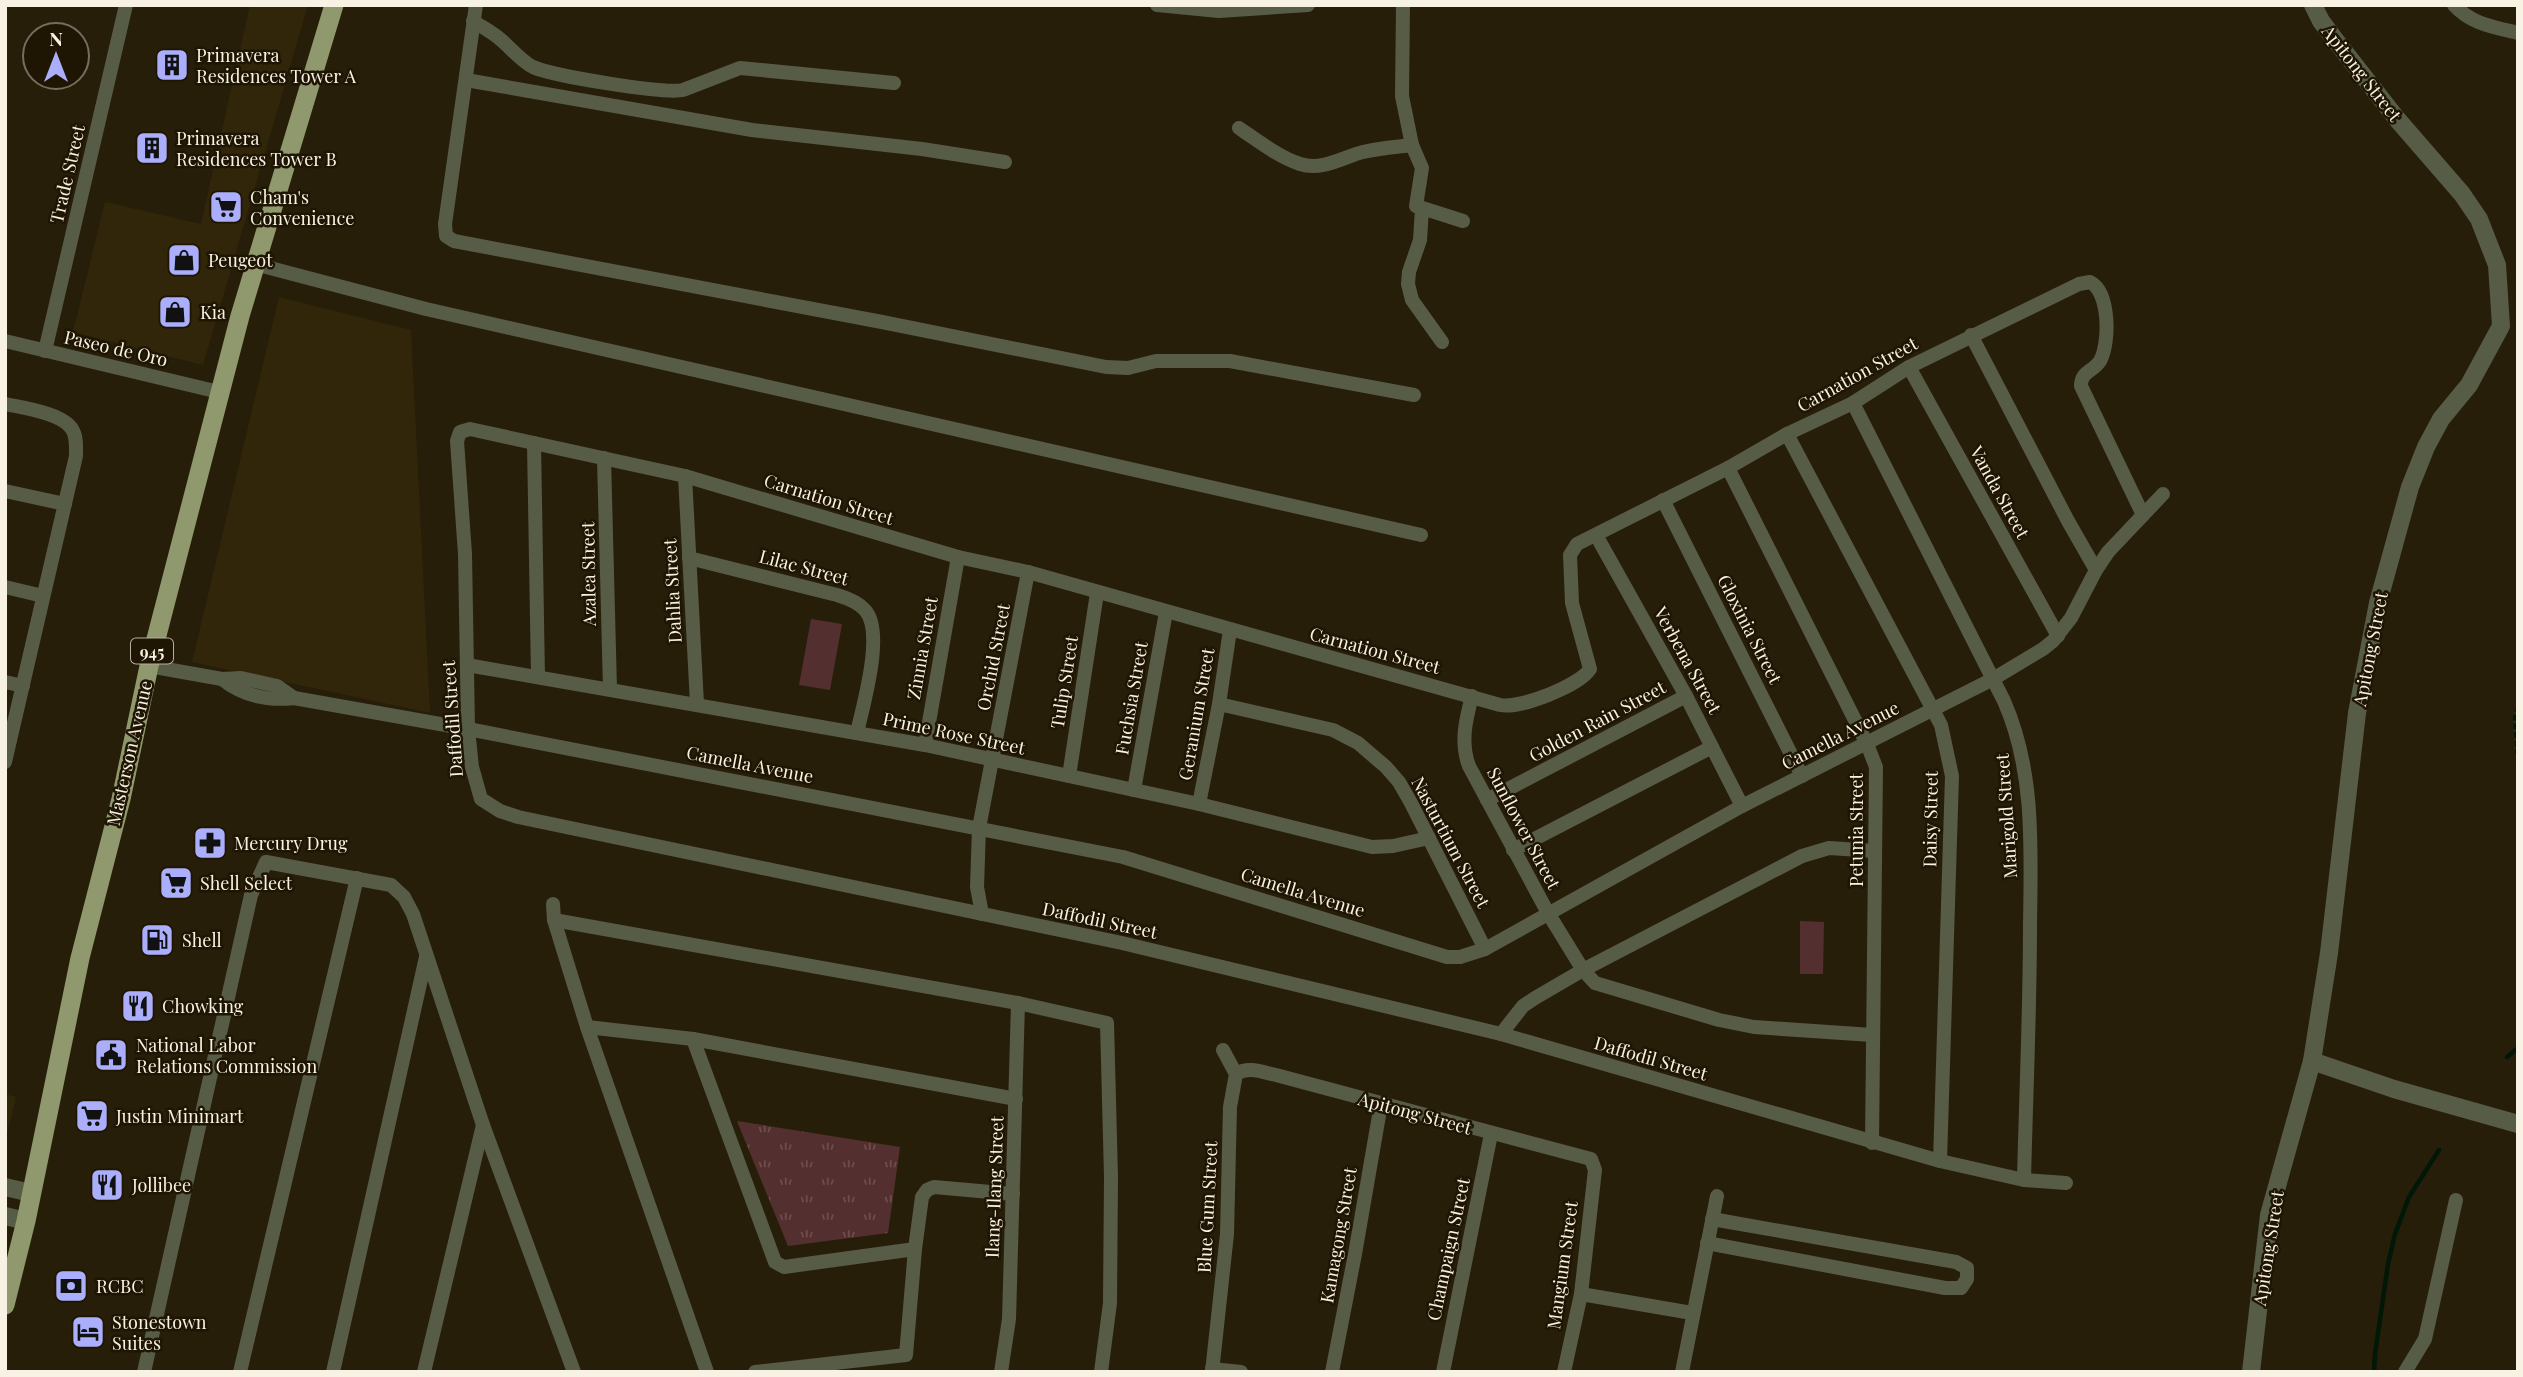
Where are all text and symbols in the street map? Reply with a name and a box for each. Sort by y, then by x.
street label: Apitong Street [2316,19,2408,127]
north arrow [21,21,91,91]
text: N [49,25,63,51]
place label: Primavera Residences Tower A [196,43,357,88]
building icon: Primavera Residences Tower A [153,46,191,84]
street label: Trade Street [44,122,90,226]
place label: Primavera Residences Tower B [176,126,337,171]
building icon: Primavera Residences Tower B [133,129,171,167]
place label: Cham's Convenience [250,185,354,230]
supermarket icon: Cham's Convenience [207,188,245,226]
shop icon: Peugeot [165,241,203,279]
place label: Peugeot [208,248,273,272]
shop icon: Kia [156,293,194,331]
place label: Kia [200,300,226,324]
street label: Paseo de Oro [62,324,170,372]
street label: Carnation Street [1793,331,1922,417]
street label: Vanda Street [1964,441,2036,543]
street label: Carnation Street [761,468,897,530]
street label: Azalea Street [575,521,601,627]
street label: Dahlia Street [657,538,687,644]
street label: Lilac Street [757,544,852,591]
street label: Gloxinia Street [1712,570,1788,688]
street label: Apitong Street [2347,589,2393,709]
street label: Zinnia Street [901,594,943,701]
street label: Orchid Street [971,601,1015,713]
street label: Verbena Street [1648,601,1728,718]
street label: Carnation Street [1307,621,1443,679]
street label: Tulip Street [1045,633,1083,730]
road number: 945 [131,638,173,664]
street label: Fuchsia Street [1109,639,1153,757]
street label: Geranium Street [1173,645,1220,782]
street label: Daffodil Street [436,659,468,778]
street label: Golden Rain Street [1524,675,1670,767]
street label: Masterson Avenue [101,678,157,828]
street label: Camella Avenue [1777,695,1903,775]
street label: Prime Rose Street [881,706,1028,760]
street label: Camella Avenue [685,740,815,788]
street label: Marigold Street [1990,752,2022,879]
street label: Sunflower Street [1482,763,1567,894]
street label: Daisy Street [1917,770,1943,868]
street label: Nasturtium Street [1406,772,1496,912]
street label: Petunia Street [1844,772,1868,887]
pharmacy icon: Mercury Drug [191,824,229,862]
place label: Mercury Drug [234,831,348,855]
street label: Camella Avenue [1238,862,1368,922]
supermarket icon: Shell Select [157,864,195,902]
place label: Shell Select [200,871,293,895]
street label: Daffodil Street [1040,896,1160,944]
fuel station icon: Shell [138,921,176,959]
place label: Shell [182,928,222,952]
restaurant icon: Chowking [119,987,157,1025]
place label: Chowking [162,994,244,1018]
street label: Daffodil Street [1592,1030,1711,1086]
place label: National Labor Relations Commission [136,1033,317,1078]
public building icon: National Labor Relations Commission [92,1036,130,1074]
street label: Apitong Street [1355,1086,1475,1140]
supermarket icon: Justin Minimart [73,1097,111,1135]
place label: Justin Minimart [115,1104,244,1128]
street label: Ilang-Ilang Street [980,1115,1008,1258]
street label: Blue Gum Street [1192,1140,1222,1274]
street label: Kamagong Street [1314,1164,1362,1305]
restaurant icon: Jollibee [88,1166,126,1204]
place label: Jollibee [131,1173,191,1197]
street label: Champaign Street [1421,1175,1475,1323]
street label: Apitong Street [2247,1188,2289,1308]
street label: Mangium Street [1541,1199,1583,1331]
bank icon: RCBC [52,1267,90,1305]
place label: RCBC [96,1274,144,1298]
place label: Stonestown Suites [112,1310,207,1355]
hotel icon: Stonestown Suites [69,1313,107,1351]

